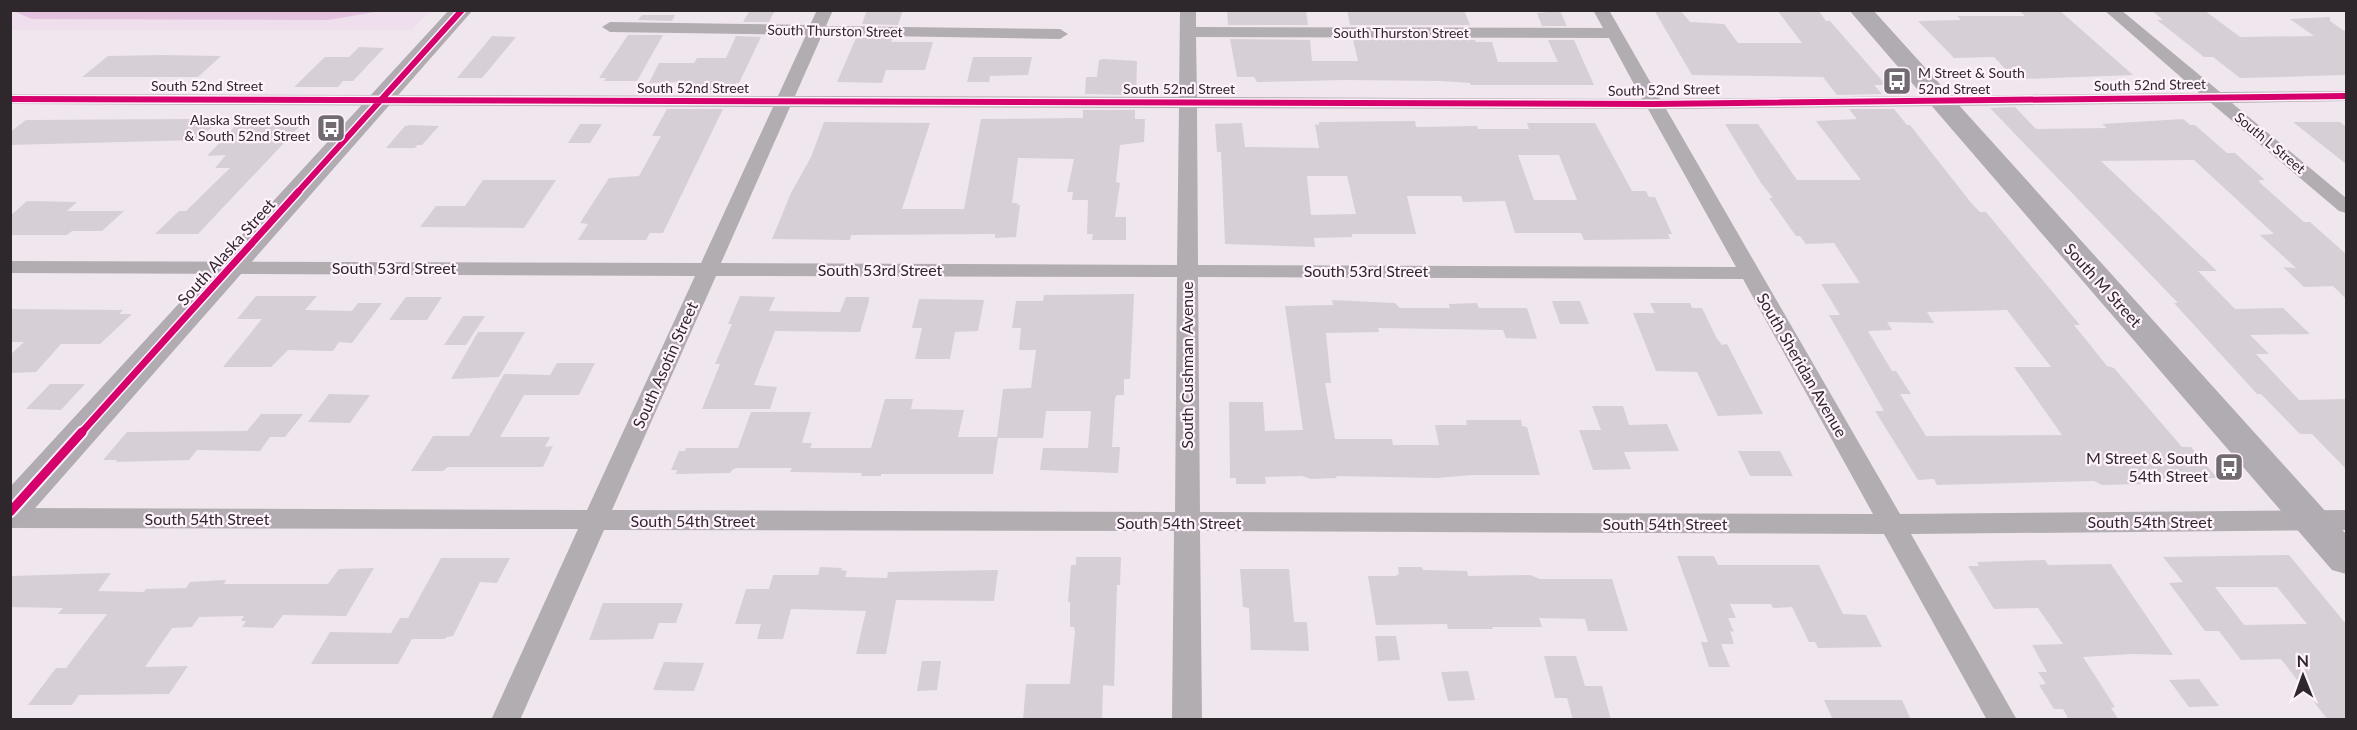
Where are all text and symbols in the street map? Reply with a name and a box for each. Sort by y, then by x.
street label: South Thurston Street [767,21,903,40]
street label: South Thurston Street [1333,24,1469,41]
place label: M Street & South 52nd Street [1918,64,2025,97]
bus stop icon: M Street & South 52nd Street [1881,65,1913,97]
street label: South 52nd Street [2094,75,2206,94]
street label: South 52nd Street [151,77,263,94]
street label: South 52nd Street [637,79,749,96]
street label: South 52nd Street [1123,80,1235,97]
street label: South 52nd Street [1608,80,1720,99]
street label: South L Street [2232,108,2309,177]
place label: Alaska Street South & South 52nd Street [184,111,310,144]
bus stop icon: Alaska Street South & South 52nd Street [315,112,347,144]
street label: South Alaska Street [173,194,279,309]
street label: South M Street [2061,239,2146,331]
street label: South 53rd Street [332,258,457,277]
street label: South 53rd Street [818,260,943,279]
street label: South 53rd Street [1304,261,1429,280]
street label: South Cushman Avenue [1177,281,1196,449]
street label: South Sheridan Avenue [1753,289,1851,440]
street label: South Asotin Street [628,298,701,431]
place label: M Street & South 54th Street [2086,448,2208,485]
bus stop icon: M Street & South 54th Street [2213,451,2245,483]
street label: South 54th Street [145,509,270,528]
street label: South 54th Street [631,511,756,530]
street label: South 54th Street [2088,512,2213,531]
street label: South 54th Street [1117,513,1242,532]
street label: South 54th Street [1603,514,1728,533]
north arrow [2273,646,2333,706]
text: N [2296,651,2309,670]

